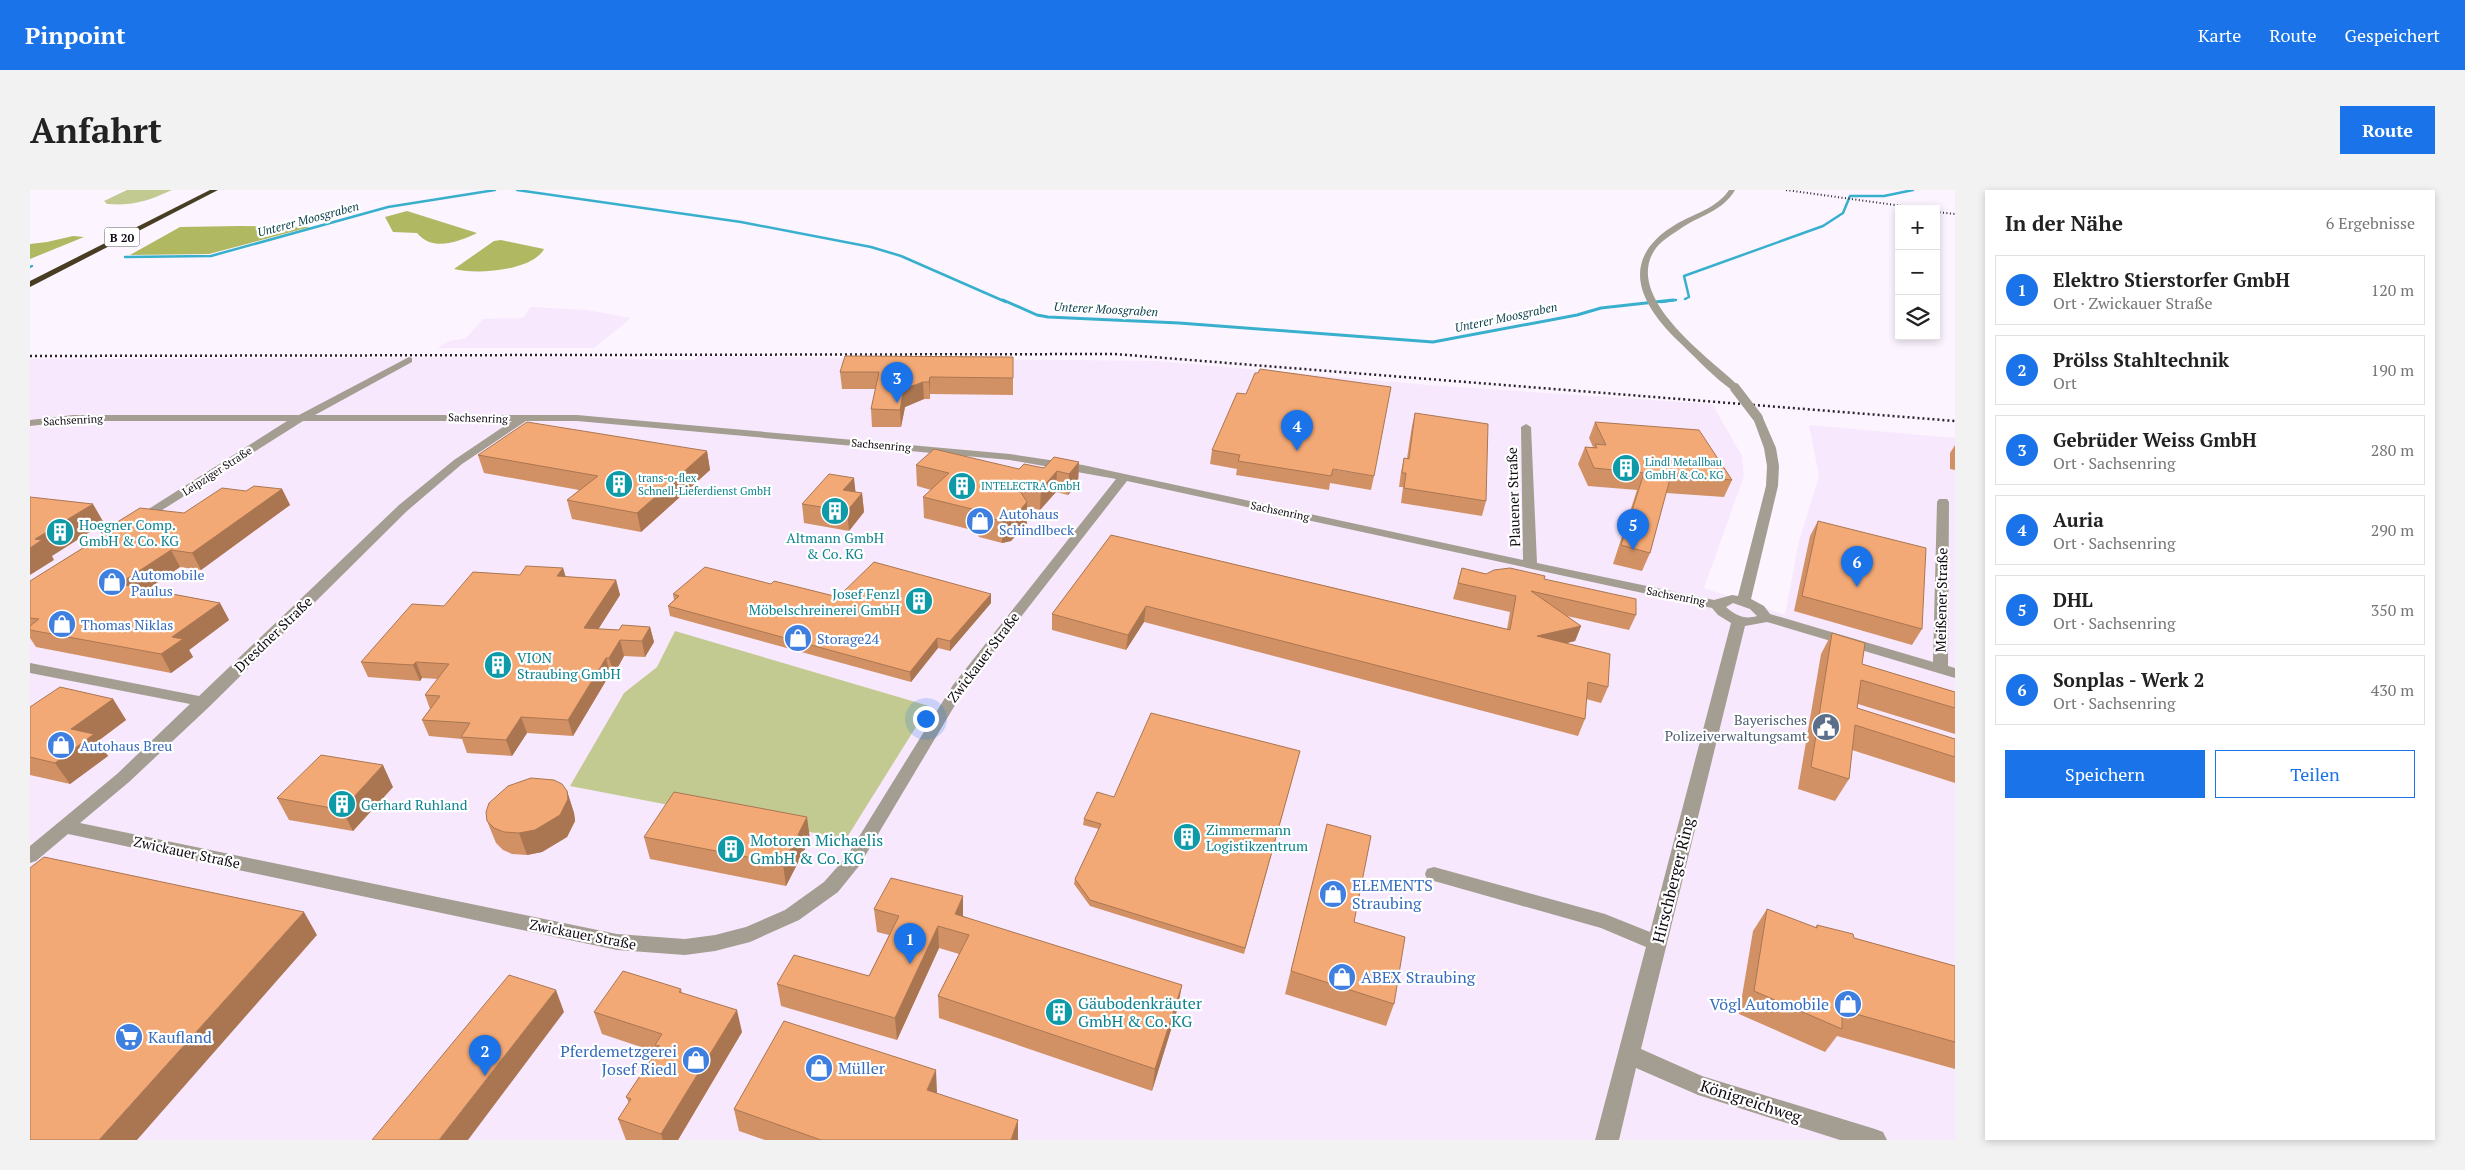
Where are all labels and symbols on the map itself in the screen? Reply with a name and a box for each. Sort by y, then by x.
water label: Unterer Moosgraben [256,198,360,240]
road number: B 20 [104,228,140,246]
water label: Unterer Moosgraben [1053,299,1159,319]
water label: Unterer Moosgraben [1453,299,1559,335]
pin: 3 [881,362,913,403]
street label: Sachsenring [448,410,508,426]
pin: 4 [1281,410,1313,451]
street label: Sachsenring [43,411,103,429]
street label: Sachsenring [851,435,912,455]
street label: Leipziger Straße [180,443,255,499]
street label: Plauener Straße [1502,447,1524,547]
building icon: Lindl Metallbau GmbH & Co. KG [1611,453,1641,483]
place label: Lindl Metallbau GmbH & Co. KG [1645,455,1724,482]
building icon: trans-o-flex Schnell-Lieferdienst GmbH [604,469,634,499]
place label: trans-o-flex Schnell-Lieferdienst GmbH [638,471,771,498]
building icon: INTELECTRA GmbH [947,471,977,501]
place label: INTELECTRA GmbH [981,479,1080,493]
building icon: Altmann GmbH & Co. KG [820,496,850,526]
street label: Sachsenring [1249,498,1311,524]
place label: Autohaus Schindlbeck [999,504,1075,539]
shop icon: Autohaus Schindlbeck [965,506,995,536]
pin: 5 [1617,509,1649,550]
place label: Hoegner Comp. GmbH & Co. KG [79,515,179,550]
building icon: Hoegner Comp. GmbH & Co. KG [45,517,75,547]
place label: Altmann GmbH & Co. KG [786,528,884,563]
pin: 6 [1841,546,1873,587]
street label: Meißener Straße [1931,548,1951,652]
place label: Automobile Paulus [131,565,204,600]
shop icon: Automobile Paulus [97,567,127,597]
street label: Sachsenring [1645,583,1707,609]
place label: Josef Fenzl Möbelschreinerei GmbH [749,584,900,619]
building icon: Josef Fenzl Möbelschreinerei GmbH [904,586,934,616]
street label: Dresdner Straße [230,592,316,676]
street label: Zwickauer Straße [943,608,1023,706]
shop icon: Thomas Niklas [47,609,77,639]
place label: Thomas Niklas [81,615,173,634]
shop icon: Storage24 [783,623,813,653]
place label: Storage24 [817,629,880,648]
place label: VION Straubing GmbH [517,648,621,683]
building icon: VION Straubing GmbH [483,650,513,680]
your location [913,706,939,732]
place label: Bayerisches Polizeiverwaltungsamt [1665,710,1808,745]
public building icon: Bayerisches Polizeiverwaltungsamt [1811,712,1841,742]
shop icon: Autohaus Breu [46,730,76,760]
place label: Autohaus Breu [80,736,172,755]
building icon: Gerhard Ruhland [327,789,357,819]
place label: Gerhard Ruhland [361,795,468,814]
street label: Hirschberger Ring [1647,814,1699,945]
place label: Zimmermann Logistikzentrum [1206,820,1308,855]
building icon: Zimmermann Logistikzentrum [1172,822,1202,852]
place label: Motoren Michaelis GmbH & Co. KG [750,829,883,869]
street label: Zwickauer Straße [132,831,242,873]
building icon: Motoren Michaelis GmbH & Co. KG [716,834,746,864]
place label: ELEMENTS Straubing [1352,874,1433,914]
shop icon: ELEMENTS Straubing [1318,879,1348,909]
street label: Zwickauer Straße [528,914,638,954]
pin: 1 [894,923,926,964]
shop icon: ABEX Straubing [1327,962,1357,992]
place label: ABEX Straubing [1361,966,1476,988]
shop icon: Vögl Automobile [1833,989,1863,1019]
place label: Gäubodenkräuter GmbH & Co. KG [1078,992,1203,1032]
place label: Vögl Automobile [1709,993,1829,1015]
building icon: Gäubodenkräuter GmbH & Co. KG [1044,997,1074,1027]
supermarket icon: Kaufland [114,1022,144,1052]
place label: Kaufland [148,1026,212,1048]
pin: 2 [469,1035,501,1076]
place label: Pferdemetzgerei Josef Riedl [560,1040,677,1080]
shop icon: Pferdemetzgerei Josef Riedl [681,1045,711,1075]
shop icon: Müller [804,1053,834,1083]
place label: Müller [838,1057,886,1079]
street label: Königreichweg [1698,1074,1805,1128]

